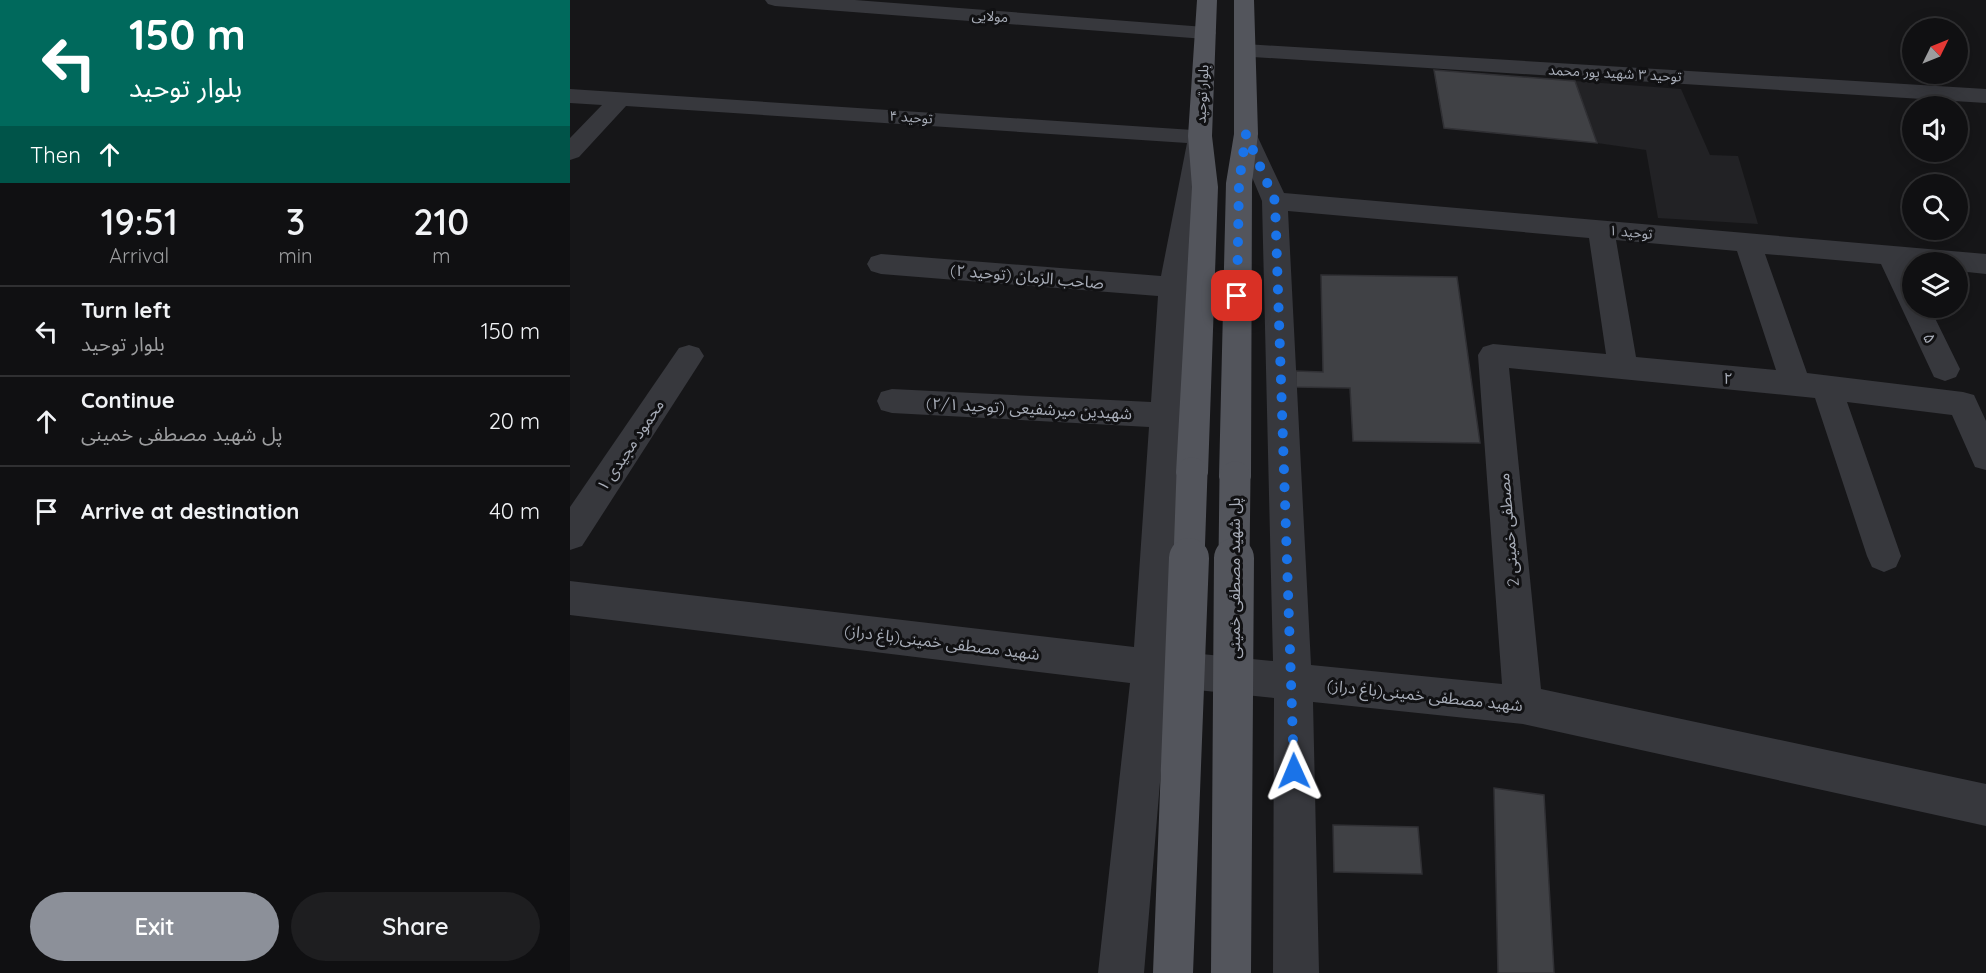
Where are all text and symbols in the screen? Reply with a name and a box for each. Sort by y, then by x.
street label: مولایی [971,6,1009,26]
text: 150 m [129,8,246,61]
north arrow [1902,18,1968,84]
map controls [1902,18,1968,318]
icon: left [30,24,108,102]
street label: توحید ۳ شهيد پور محمد [1548,61,1682,87]
street label: بلوار توحید [1191,64,1213,124]
text: بلوار توحید [129,70,242,104]
button: sound [1902,96,1968,162]
street label: توحید ۴ [889,107,933,127]
icon: ahead [93,138,126,171]
text: Then [30,141,81,169]
button: search [1902,174,1968,240]
text: 19:51 [101,199,178,244]
text: 3 [286,199,305,244]
text: 210 [413,199,469,244]
street label: توحید ۱ [1609,221,1653,243]
text: Arrival [109,243,169,268]
text: min [278,243,313,268]
text: m [432,243,450,268]
button: layers [1902,252,1968,318]
street label: صاحب الزمان (توحید ۲) [949,259,1105,293]
pin [1211,270,1262,321]
icon: arrive [1220,279,1253,312]
text: Turn left [81,296,171,324]
icon: left [30,315,63,348]
text: 150 m [481,317,540,345]
street label: ۵ [1919,330,1941,346]
text: بلوار توحید [81,331,165,356]
street label: ۲ [1723,368,1733,388]
text: Continue [81,386,175,414]
street label: شهیدین میرشفیعی (توحید ۲/۱) [925,393,1133,423]
street label: ۱ محمود مجیدی [592,395,668,495]
icon: ahead [30,405,63,438]
text: 20 m [489,407,540,435]
text: پل شهید مصطفی خمینی [81,421,283,446]
street label: مصطفی خمینی 2 [1493,472,1523,588]
icon: arrive [30,495,63,528]
text: Arrive at destination [81,497,299,525]
text: 40 m [489,497,540,525]
street label: پل شهید مصطفی خمینی [1224,497,1245,659]
street label: شهید مصطفی خمینی(باغ دراز) [843,620,1041,667]
street label: شهید مصطفی خمینی(باغ دراز) [1326,675,1524,718]
position arrow [1262,739,1326,803]
button: Exit [30,892,279,961]
button: Share [291,892,540,961]

